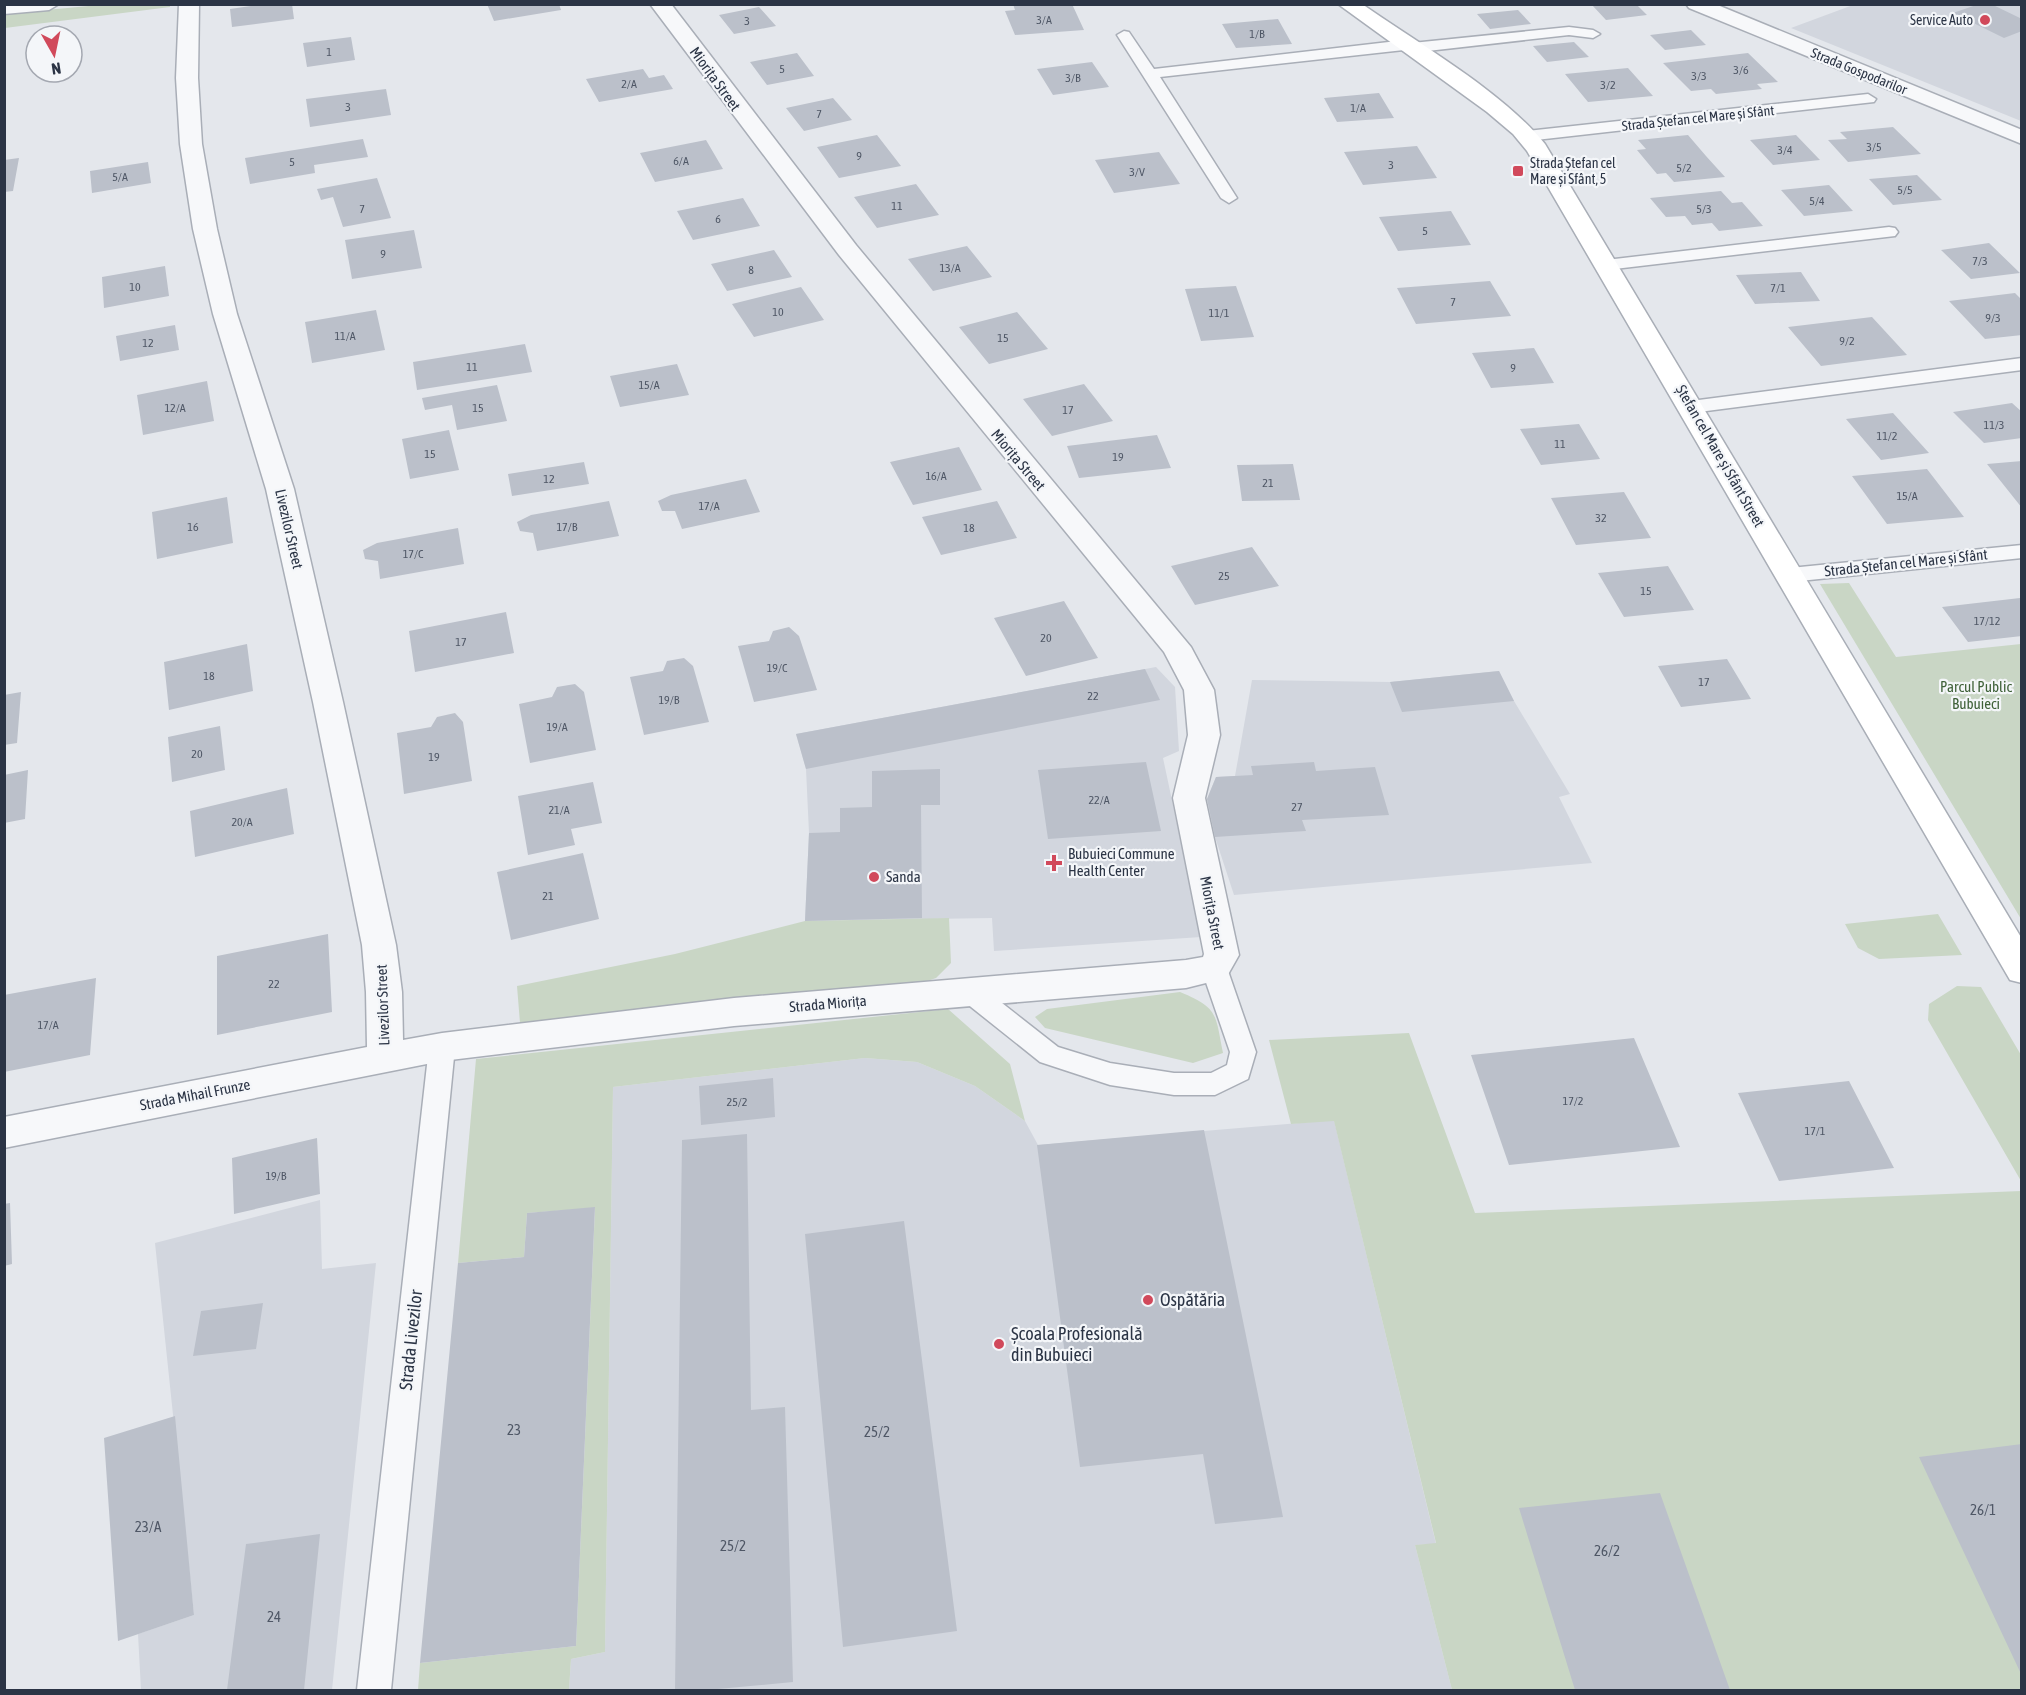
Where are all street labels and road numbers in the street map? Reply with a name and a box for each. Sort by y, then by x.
street label: Miorița Street [687,43,744,114]
street label: Strada Gospodarilor [1809,44,1910,98]
street label: Strada Ștefan cel Mare și Sfânt [1621,102,1775,134]
street label: Ștefan cel Mare și Sfânt Street [1673,382,1768,530]
street label: Miorița Street [988,426,1049,494]
street label: Livezilor Street [272,487,307,570]
street label: Strada Ștefan cel Mare și Sfânt [1823,545,1988,580]
street label: Miorița Street [1197,875,1228,951]
street label: Livezilor Street [373,964,392,1046]
street label: Strada Miorița [789,992,867,1015]
street label: Strada Mihail Frunze [138,1075,252,1114]
street label: Strada Livezilor [395,1288,426,1391]

